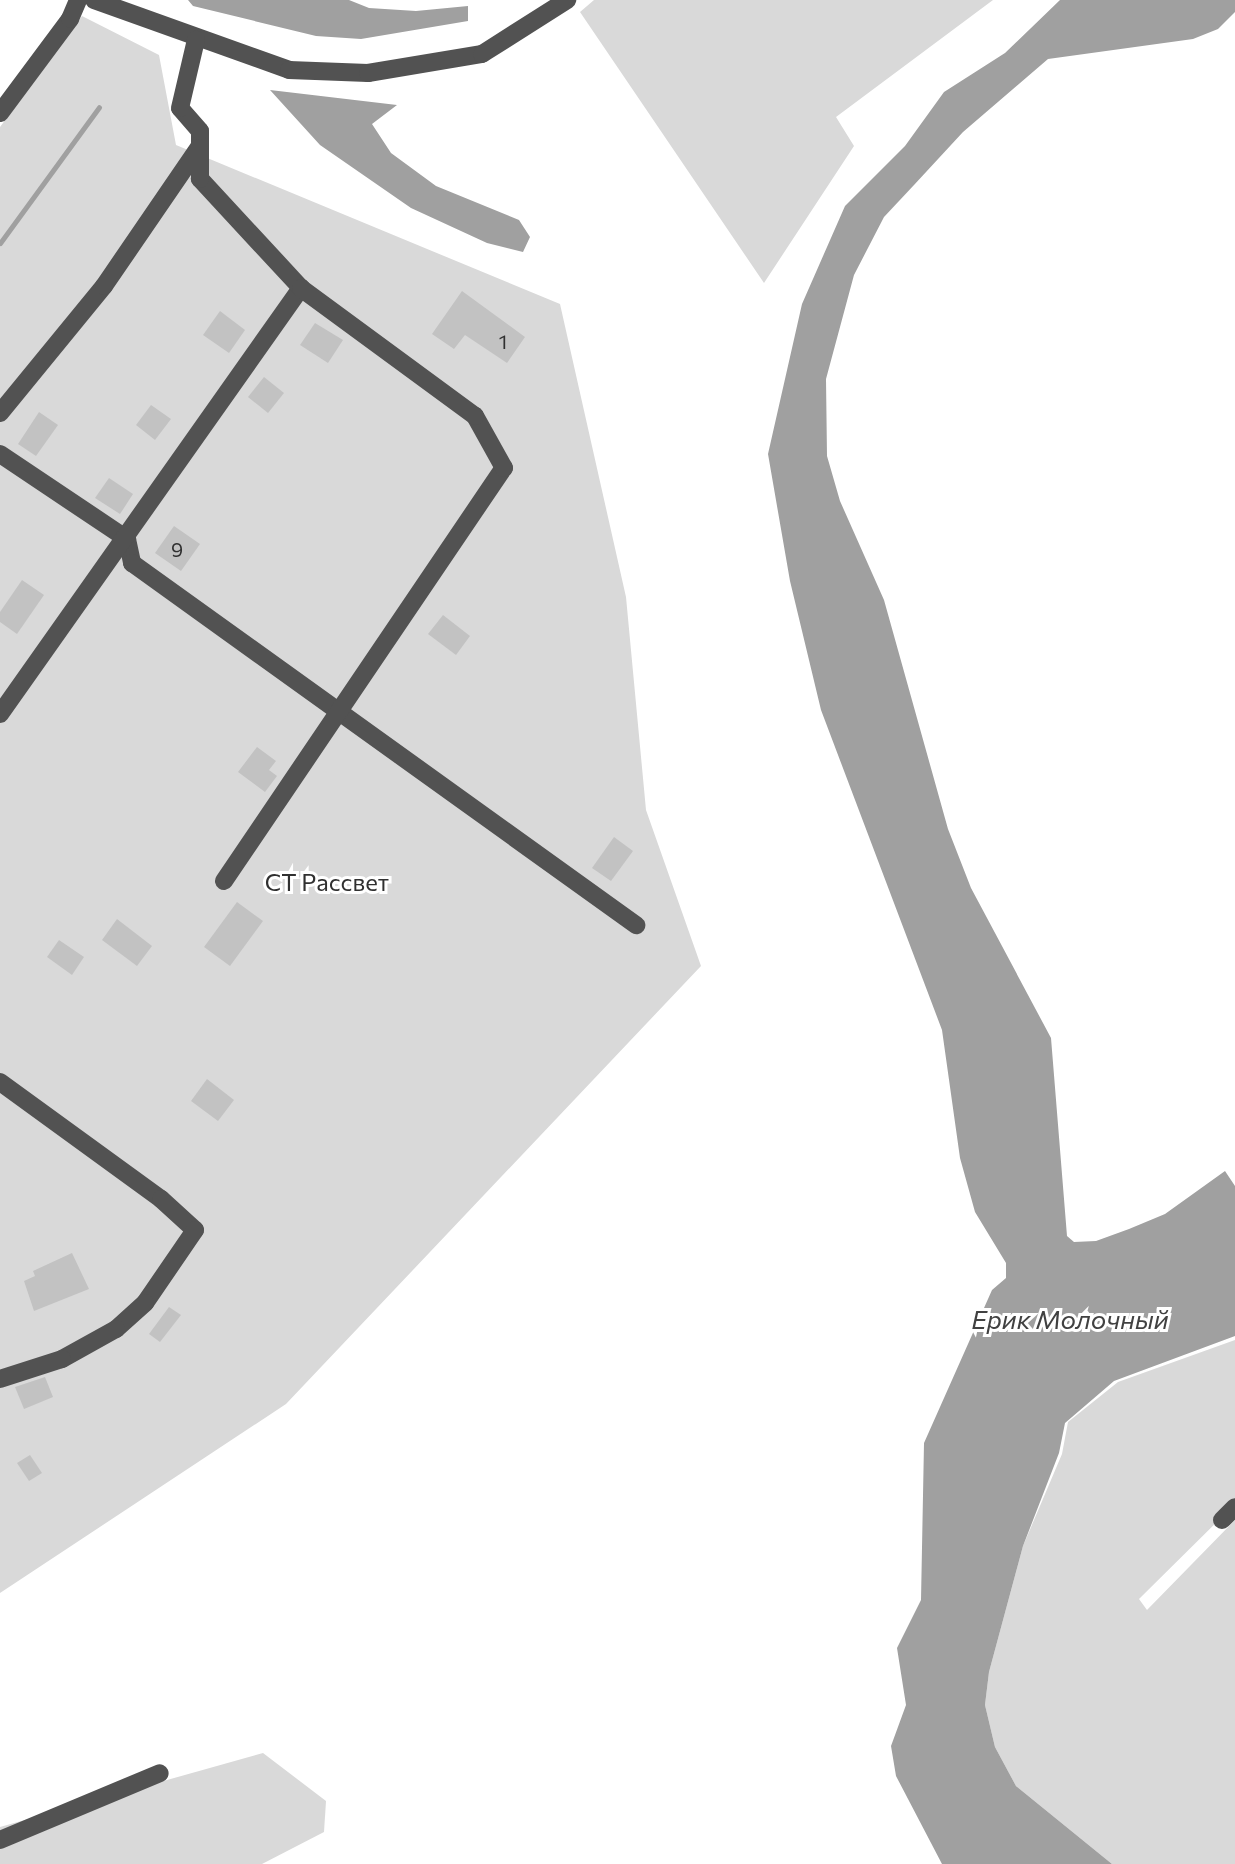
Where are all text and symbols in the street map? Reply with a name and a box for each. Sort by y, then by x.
house number: 1 [499,329,507,353]
house number: 9 [171,537,183,561]
park label: СТ Рассвет [265,868,389,896]
water label: Ерик Молочный [971,1303,1169,1335]

